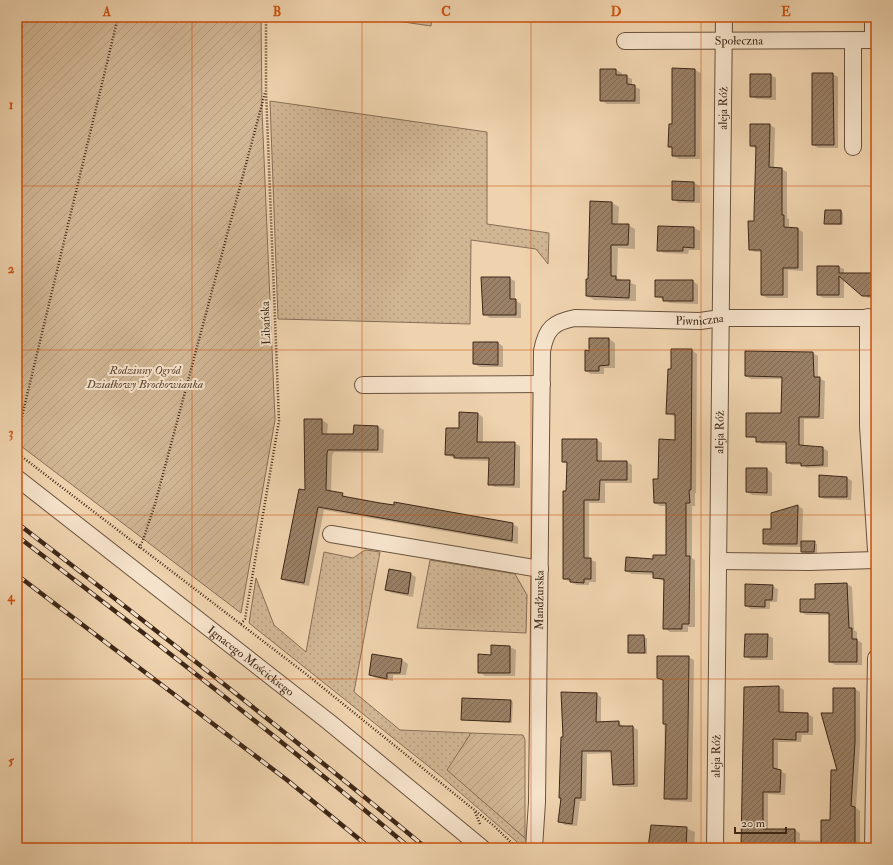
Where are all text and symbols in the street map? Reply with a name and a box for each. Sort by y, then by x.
text: A [102,4,112,20]
text: B [273,4,281,20]
text: C [441,4,451,20]
text: D [611,4,622,20]
text: E [781,4,791,20]
street label: Społeczna [715,33,764,48]
street label: aleja Róż [715,86,731,130]
text: 1 [9,97,14,113]
text: 2 [8,261,15,277]
street label: Libańska [258,300,274,345]
street label: Piwniczna [675,311,725,329]
park label: Rodzinny Ogród Działkowy Brochowianka [86,363,204,392]
street label: aleja Róż [712,410,727,454]
text: 3 [9,425,14,441]
street label: Mandżurska [531,569,547,630]
text: 4 [6,589,15,605]
street label: Ignacego Mościckiego [205,622,297,700]
street label: aleja Róż [708,734,724,778]
text: 5 [8,753,14,769]
scale bar [735,809,786,835]
text: 20 m [741,816,766,831]

